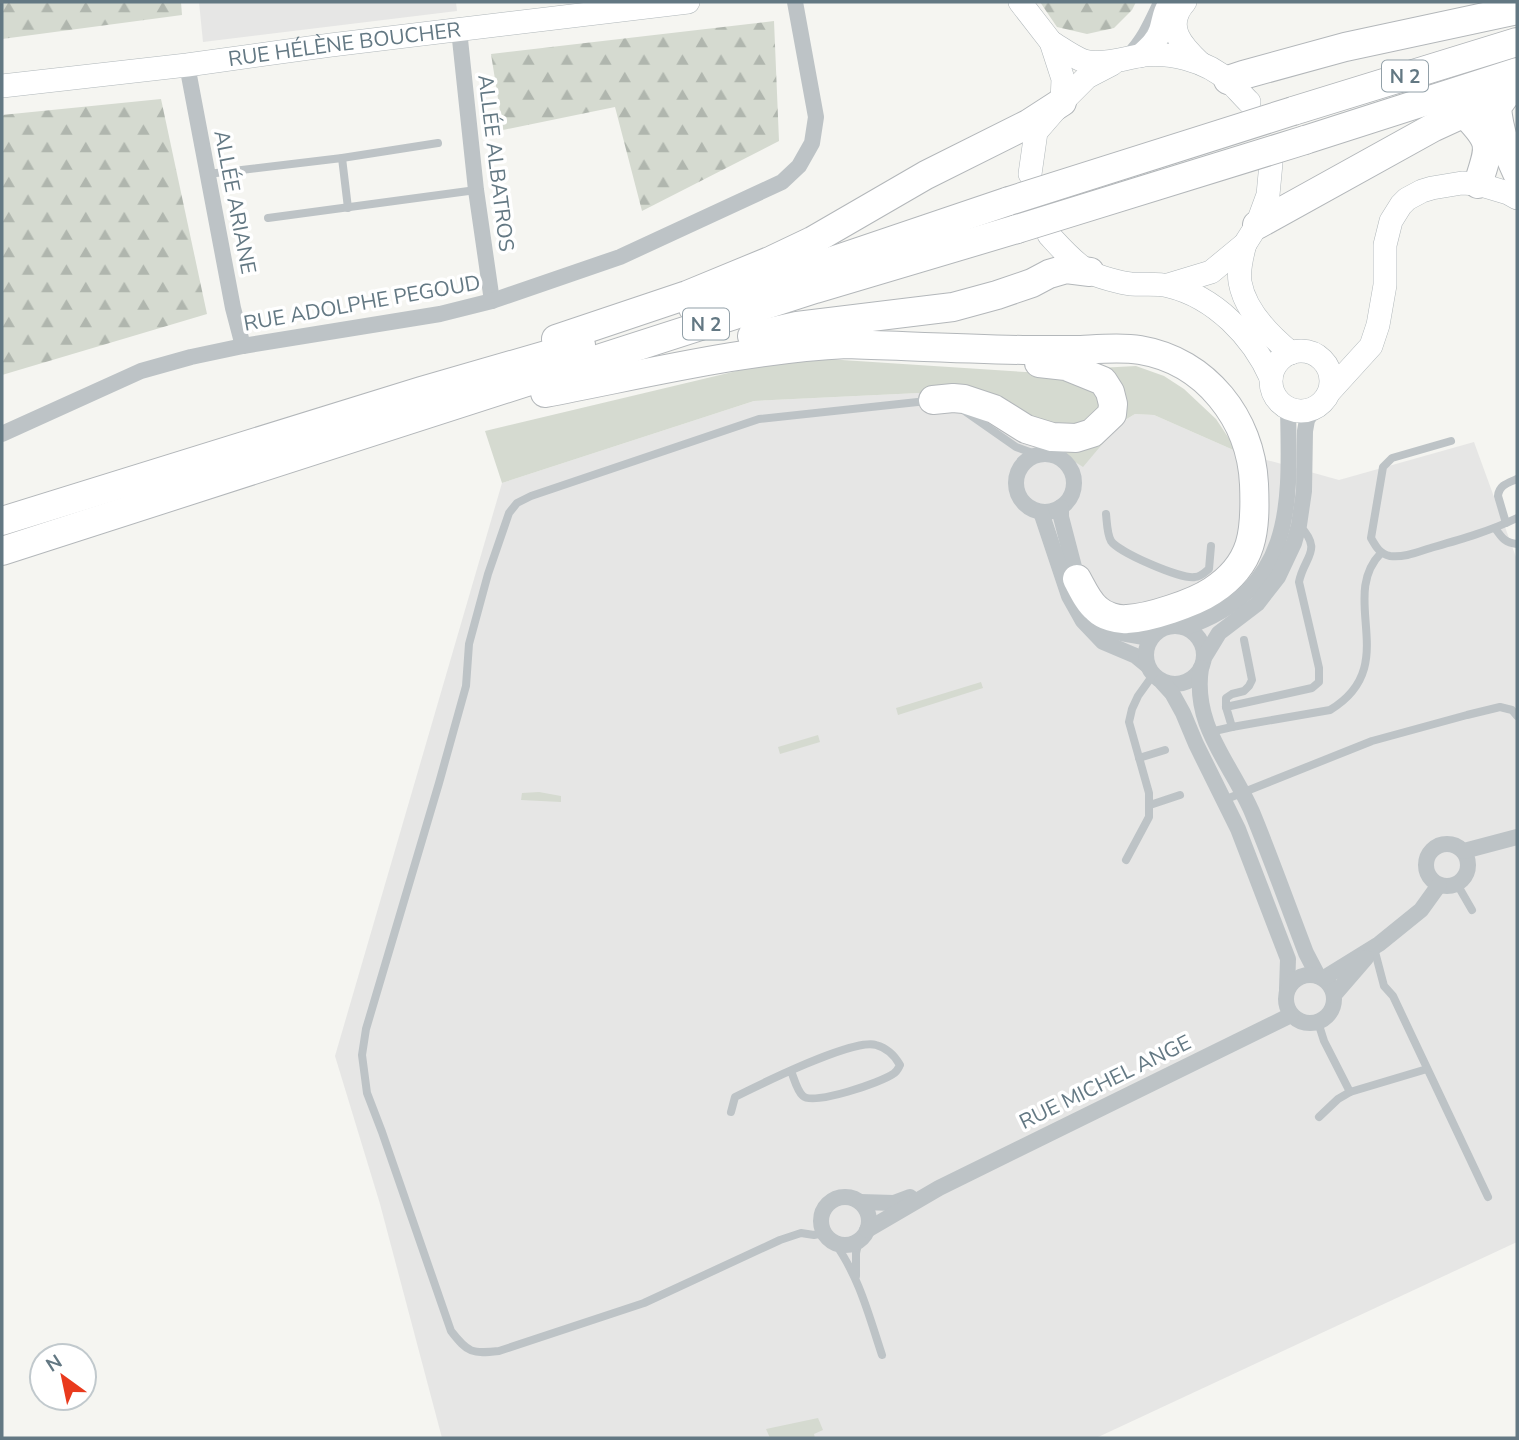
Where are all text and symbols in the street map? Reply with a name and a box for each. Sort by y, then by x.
street label: RUE HÉLÈNE BOUCHER [226,15,462,73]
road number: N 2 [1382,60,1428,92]
street label: ALLÉE ALBATROS [471,73,521,253]
street label: ALLÉE ARIANE [207,128,263,276]
street label: RUE ADOLPHE PEGOUD [241,268,483,338]
road number: N 2 [683,308,729,340]
street label: RUE MICHEL ANGE [1014,1028,1196,1136]
north arrow [28,1342,98,1412]
text: N [41,1349,67,1378]

